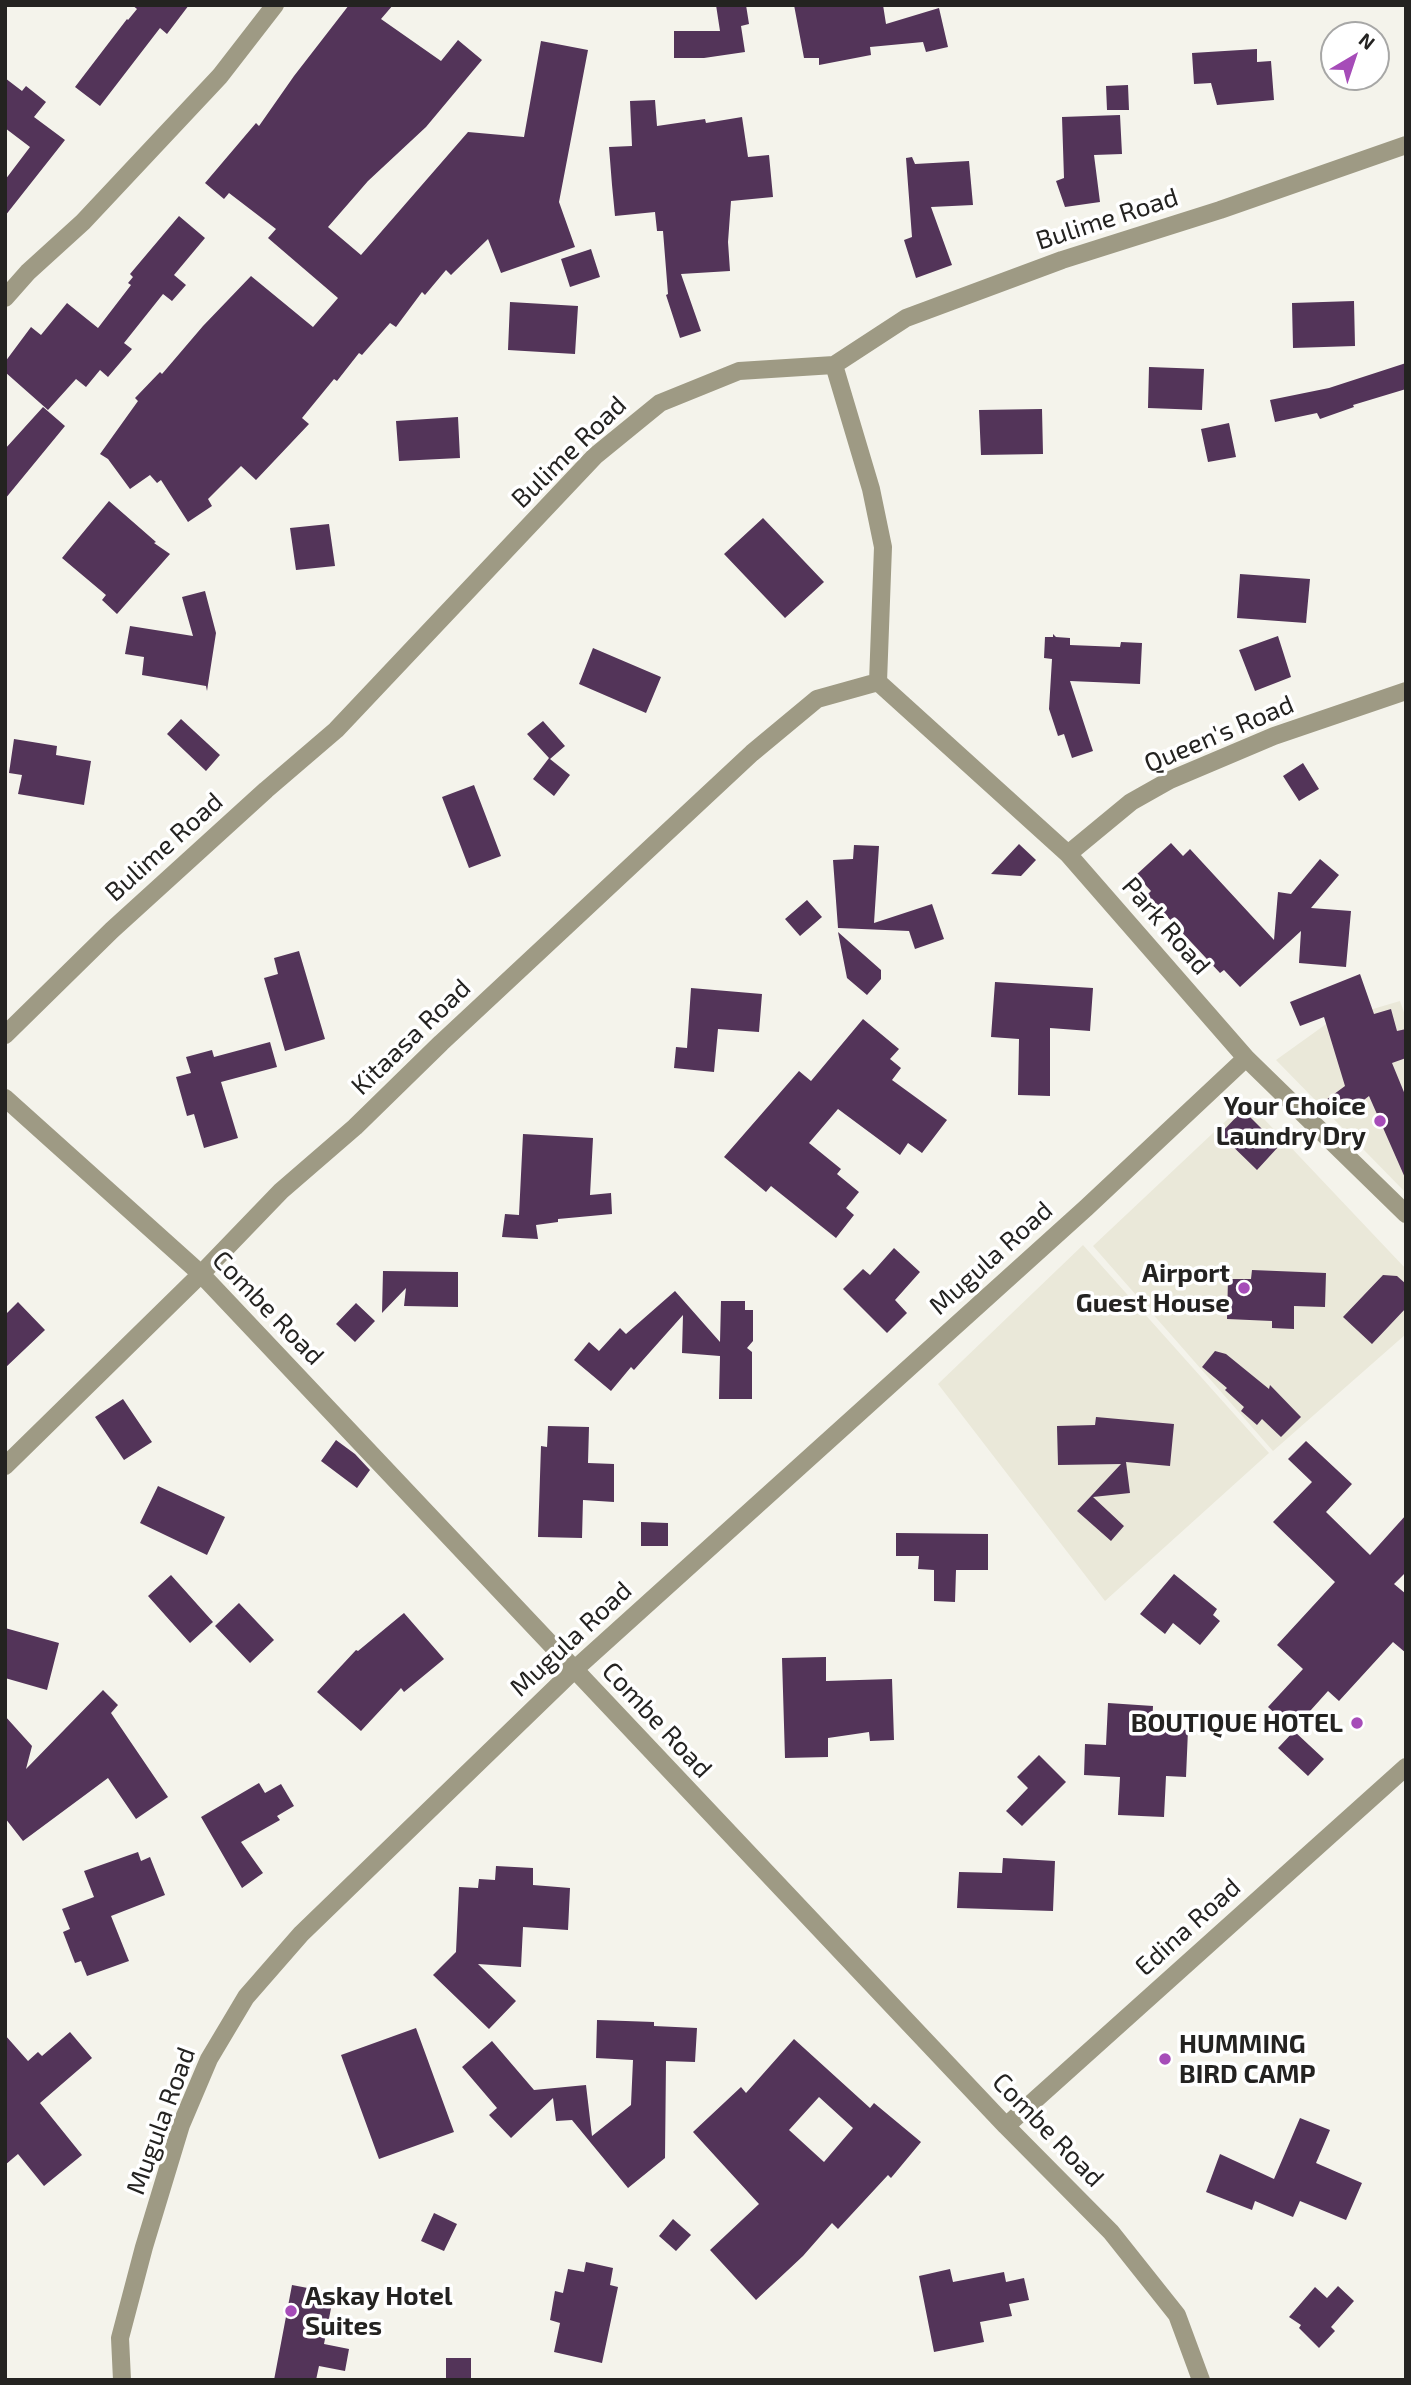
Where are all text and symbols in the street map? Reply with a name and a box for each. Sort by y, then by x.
north arrow [1320,21,1390,91]
text: N [1355,28,1380,54]
street label: Bulime Road [1032,181,1182,257]
street label: Bulime Road [505,390,633,514]
street label: Queen's Road [1140,689,1298,779]
street label: Bulime Road [99,786,229,908]
street label: Park Road [1115,871,1217,981]
street label: Kitaasa Road [345,972,477,1102]
place label: Your Choice Laundry Dry [1216,1090,1366,1152]
marker: Your Choice Laundry Dry [1372,1113,1388,1129]
street label: Mugula Road [923,1195,1059,1321]
street label: Combe Road [206,1244,330,1372]
place label: Airport Guest House [1076,1257,1230,1318]
marker: Airport Guest House [1236,1280,1252,1296]
street label: Mugula Road [504,1575,638,1703]
street label: Combe Road [596,1656,718,1784]
place label: BOUTIQUE HOTEL [1131,1707,1343,1739]
marker: BOUTIQUE HOTEL [1349,1715,1365,1731]
street label: Edina Road [1129,1872,1247,1982]
place label: HUMMING BIRD CAMP [1179,2028,1316,2090]
street label: Mugula Road [120,2043,202,2199]
marker: HUMMING BIRD CAMP [1157,2051,1173,2067]
street label: Combe Road [986,2066,1110,2194]
place label: Askay Hotel Suites [305,2280,452,2342]
marker: Askay Hotel Suites [283,2303,299,2319]

